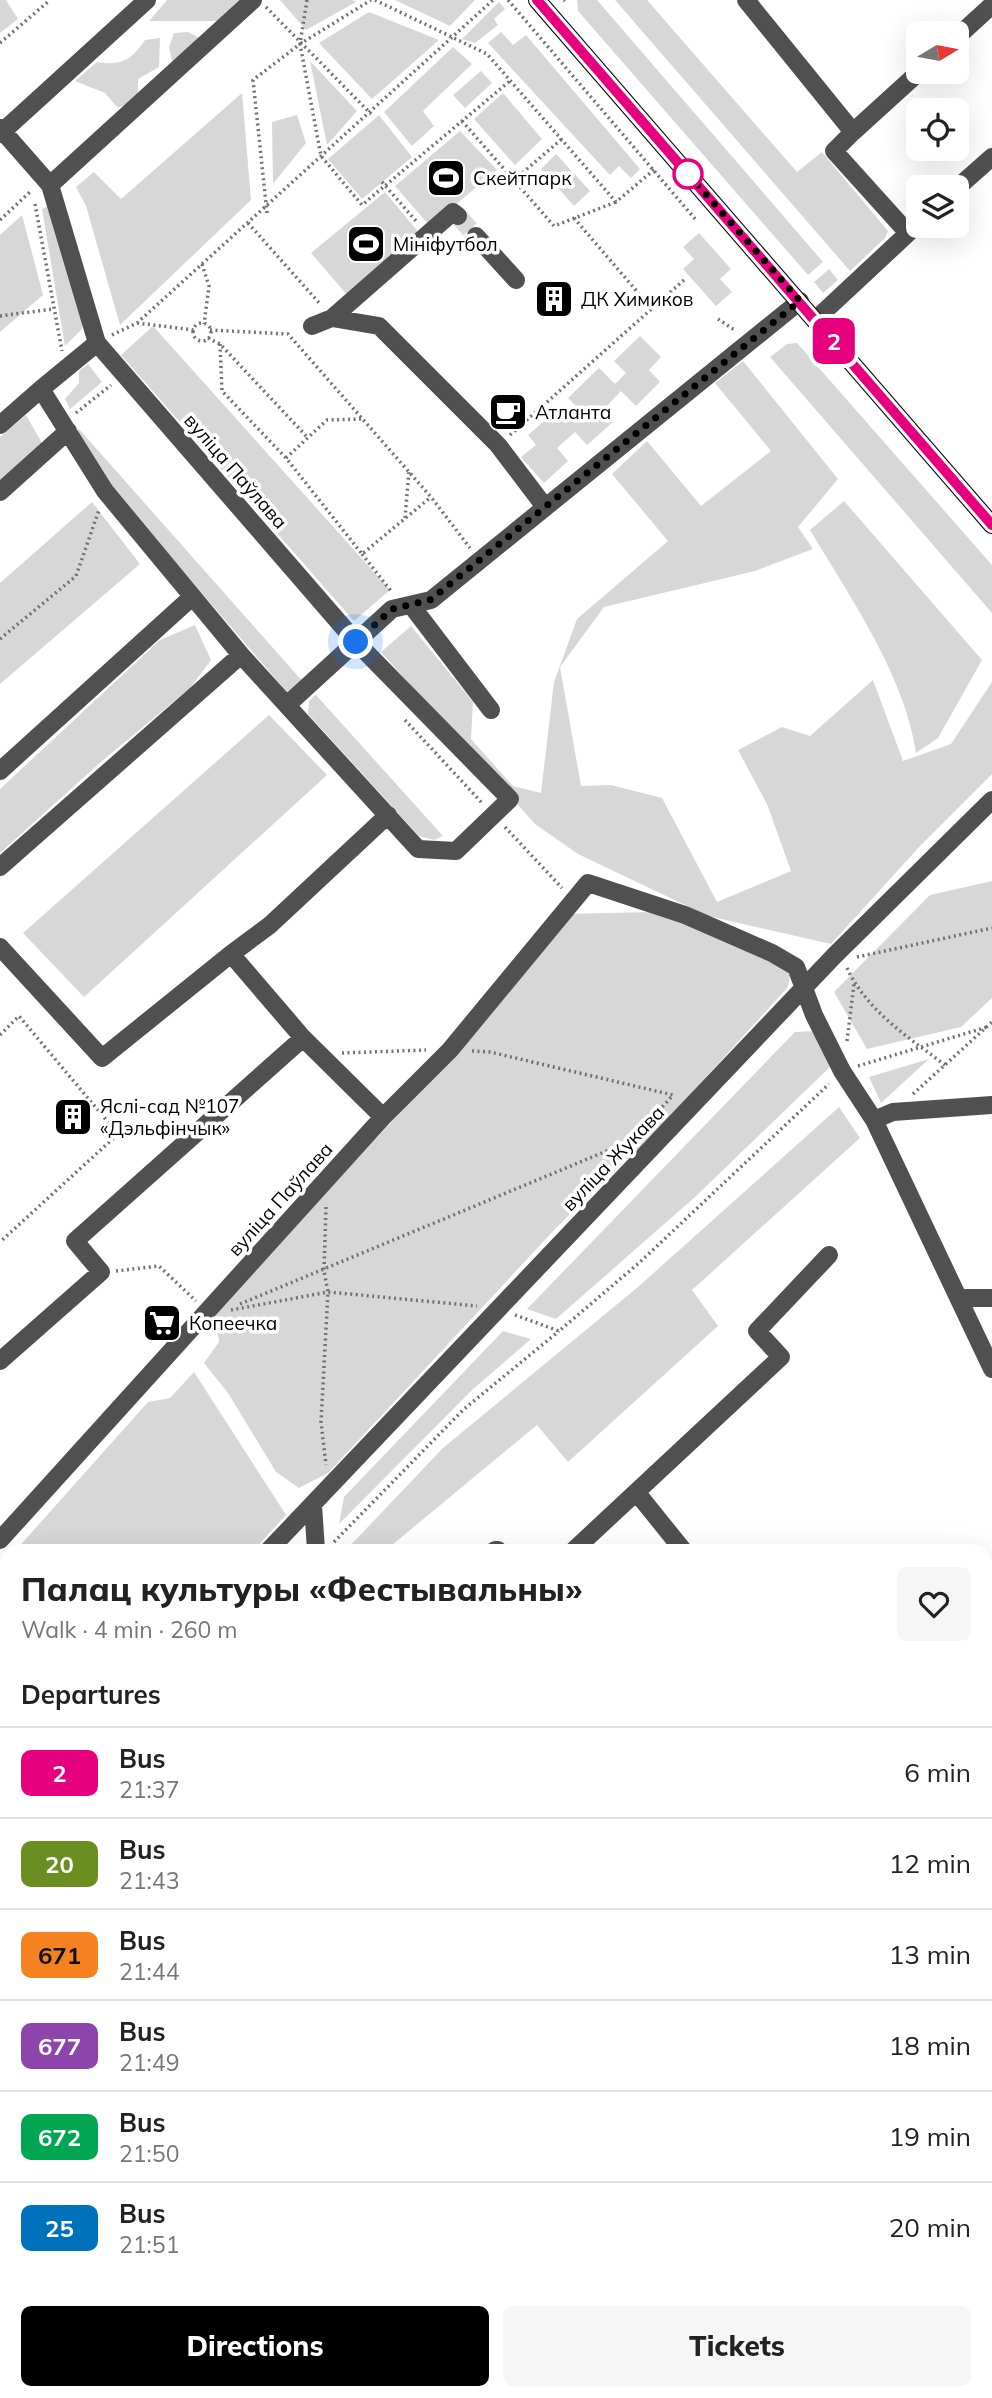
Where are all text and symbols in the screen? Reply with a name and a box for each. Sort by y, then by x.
north arrow [906,21,970,84]
map controls [906,21,969,238]
button: locate [906,98,969,161]
sports icon: Скейтпарк [425,157,467,199]
unlabelled marker [673,159,703,189]
place label: Скейтпарк [473,166,572,190]
button: layers [906,175,969,238]
sports icon: Мініфутбол [345,223,387,265]
place label: Мініфутбол [393,232,498,256]
building icon: ДК Химиков [533,278,575,320]
place label: ДК Химиков [581,287,693,311]
line badge: 2 [811,318,857,364]
text: 2 [827,326,841,356]
cafe icon: Атланта [487,391,529,433]
place label: Атланта [535,400,611,424]
street label: вуліца Паўлава [179,408,293,534]
your location [338,624,373,659]
place label: Яслі-сад №107 «Дэльфінчык» [100,1094,239,1140]
building icon: Яслі-сад №107 «Дэльфінчык» [52,1096,94,1138]
street label: вуліца Жукава [557,1100,669,1216]
street label: вуліца Паўлава [223,1137,337,1261]
supermarket icon: Копеечка [141,1302,183,1344]
place label: Копеечка [189,1311,277,1335]
button: heart [897,1567,971,1641]
text: Палац культуры «Фестывальны» [21,1568,582,1609]
text: Walk · 4 min · 260 m [21,1615,238,1644]
text: Departures [21,1678,161,1711]
text: Bus [119,1742,165,1775]
text: 6 min [904,1756,971,1789]
text: 2 [52,1758,67,1788]
text: 21:37 [119,1775,179,1804]
text: Bus [119,1833,165,1866]
text: 12 min [889,1847,971,1880]
text: 20 [45,1849,74,1879]
text: 21:43 [119,1866,179,1895]
text: Bus [119,1924,165,1957]
text: 13 min [889,1938,971,1971]
text: 671 [38,1940,81,1970]
text: 21:44 [119,1957,179,1986]
text: Bus [119,2015,165,2048]
text: 18 min [889,2029,971,2062]
text: 677 [38,2031,81,2061]
text: 21:49 [119,2048,179,2077]
text: Bus [119,2106,165,2139]
text: 19 min [889,2120,971,2153]
text: 672 [38,2122,81,2152]
text: 21:50 [119,2139,179,2168]
text: Bus [119,2197,165,2230]
text: 20 min [889,2211,971,2244]
text: 25 [45,2213,74,2243]
text: 21:51 [119,2230,179,2259]
button: Directions [21,2306,489,2386]
button: Tickets [503,2306,971,2386]

